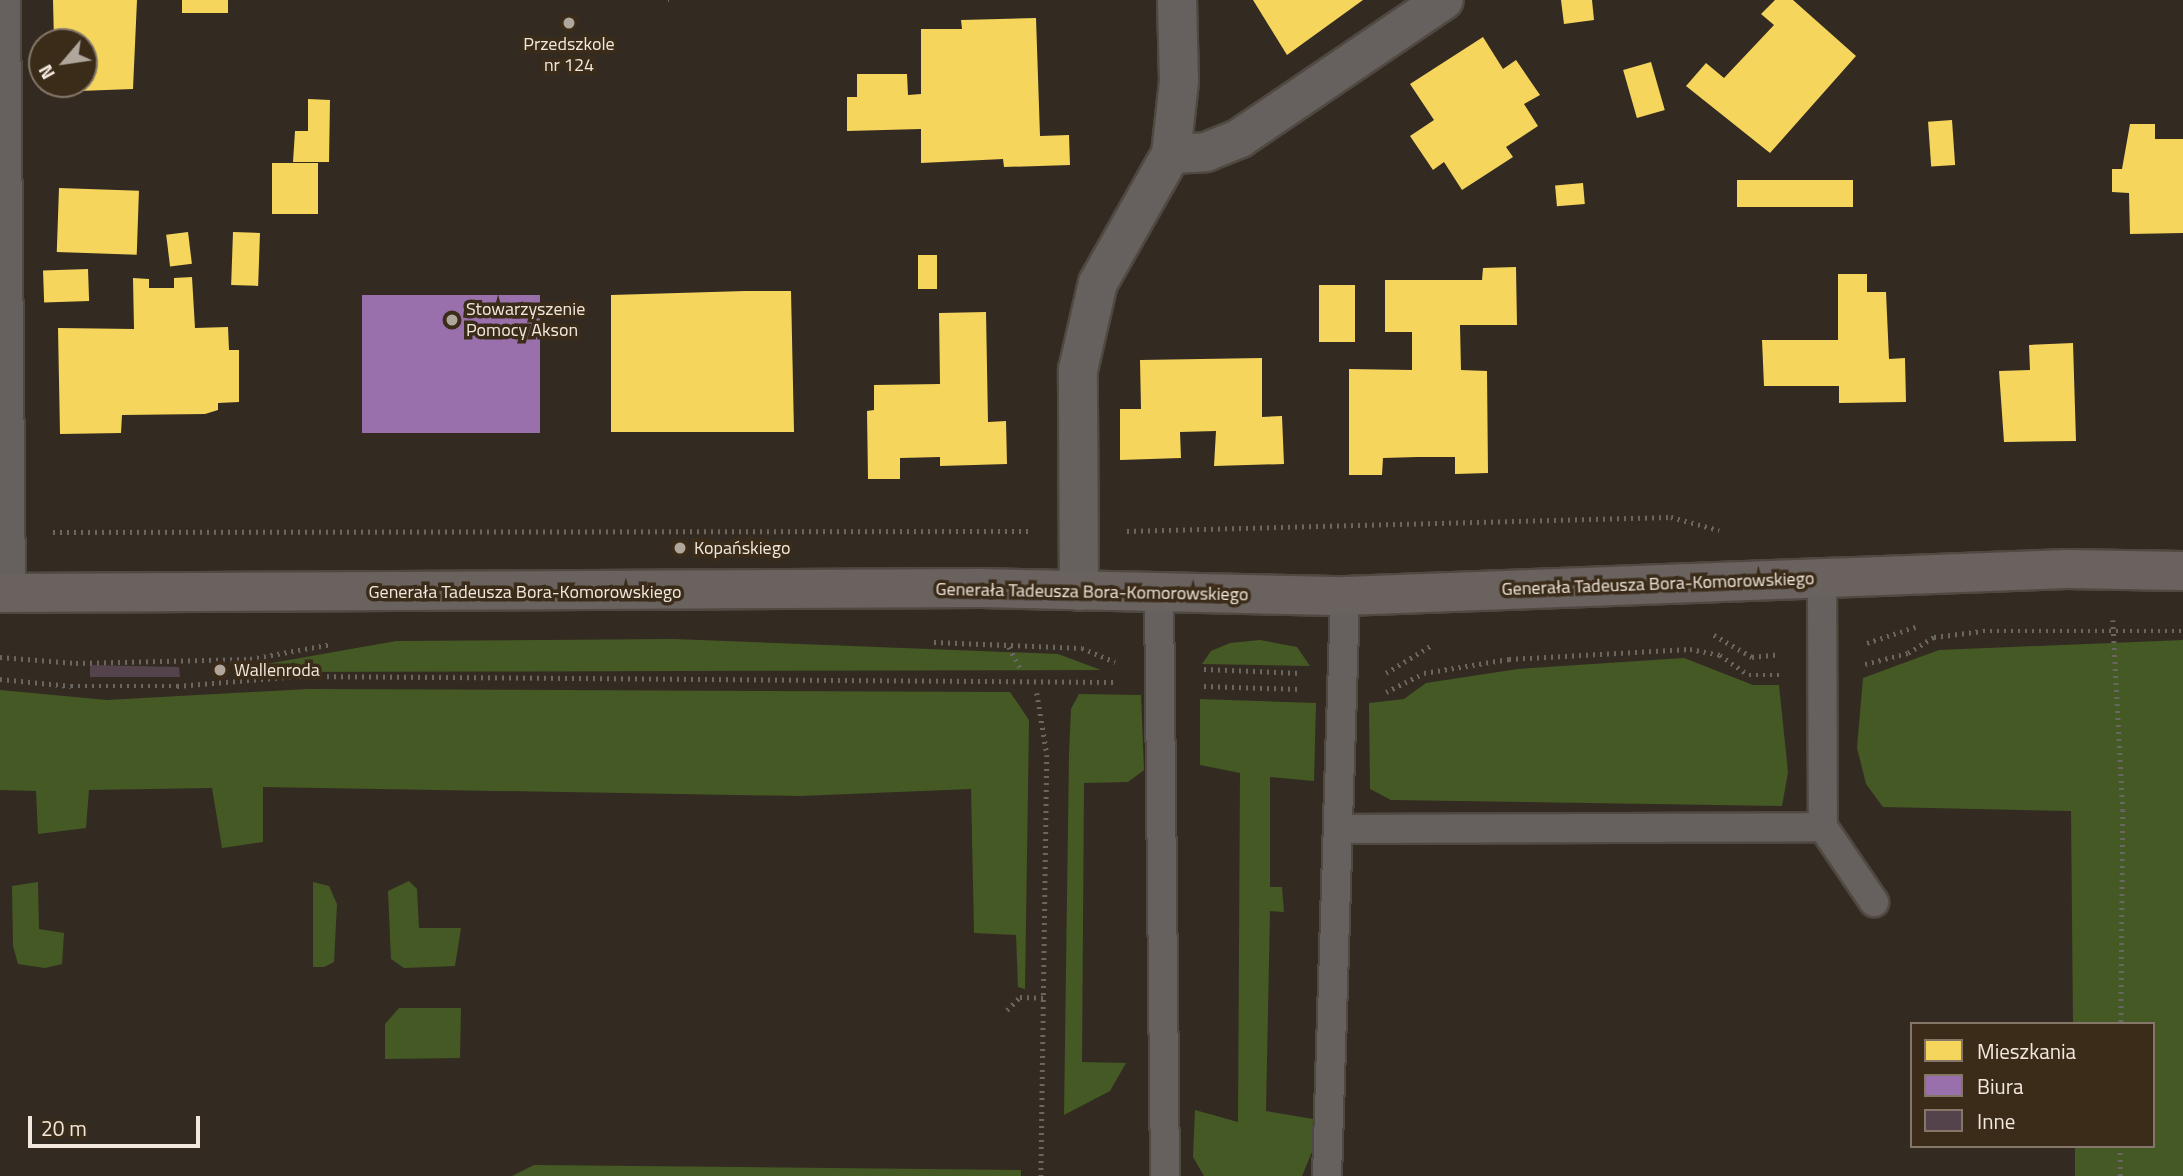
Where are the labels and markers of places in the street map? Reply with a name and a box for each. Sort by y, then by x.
marker: Przedszkole nr 124 [561,15,577,31]
place label: Przedszkole nr 124 [523,34,615,76]
place label: Stowarzyszenie Pomocy Akson [466,299,585,342]
marker: Stowarzyszenie Pomocy Akson [444,312,460,328]
place label: Kopańskiego [694,537,790,559]
marker: Kopańskiego [672,540,688,556]
place label: Wallenroda [234,659,320,681]
marker: Wallenroda [212,662,228,678]

